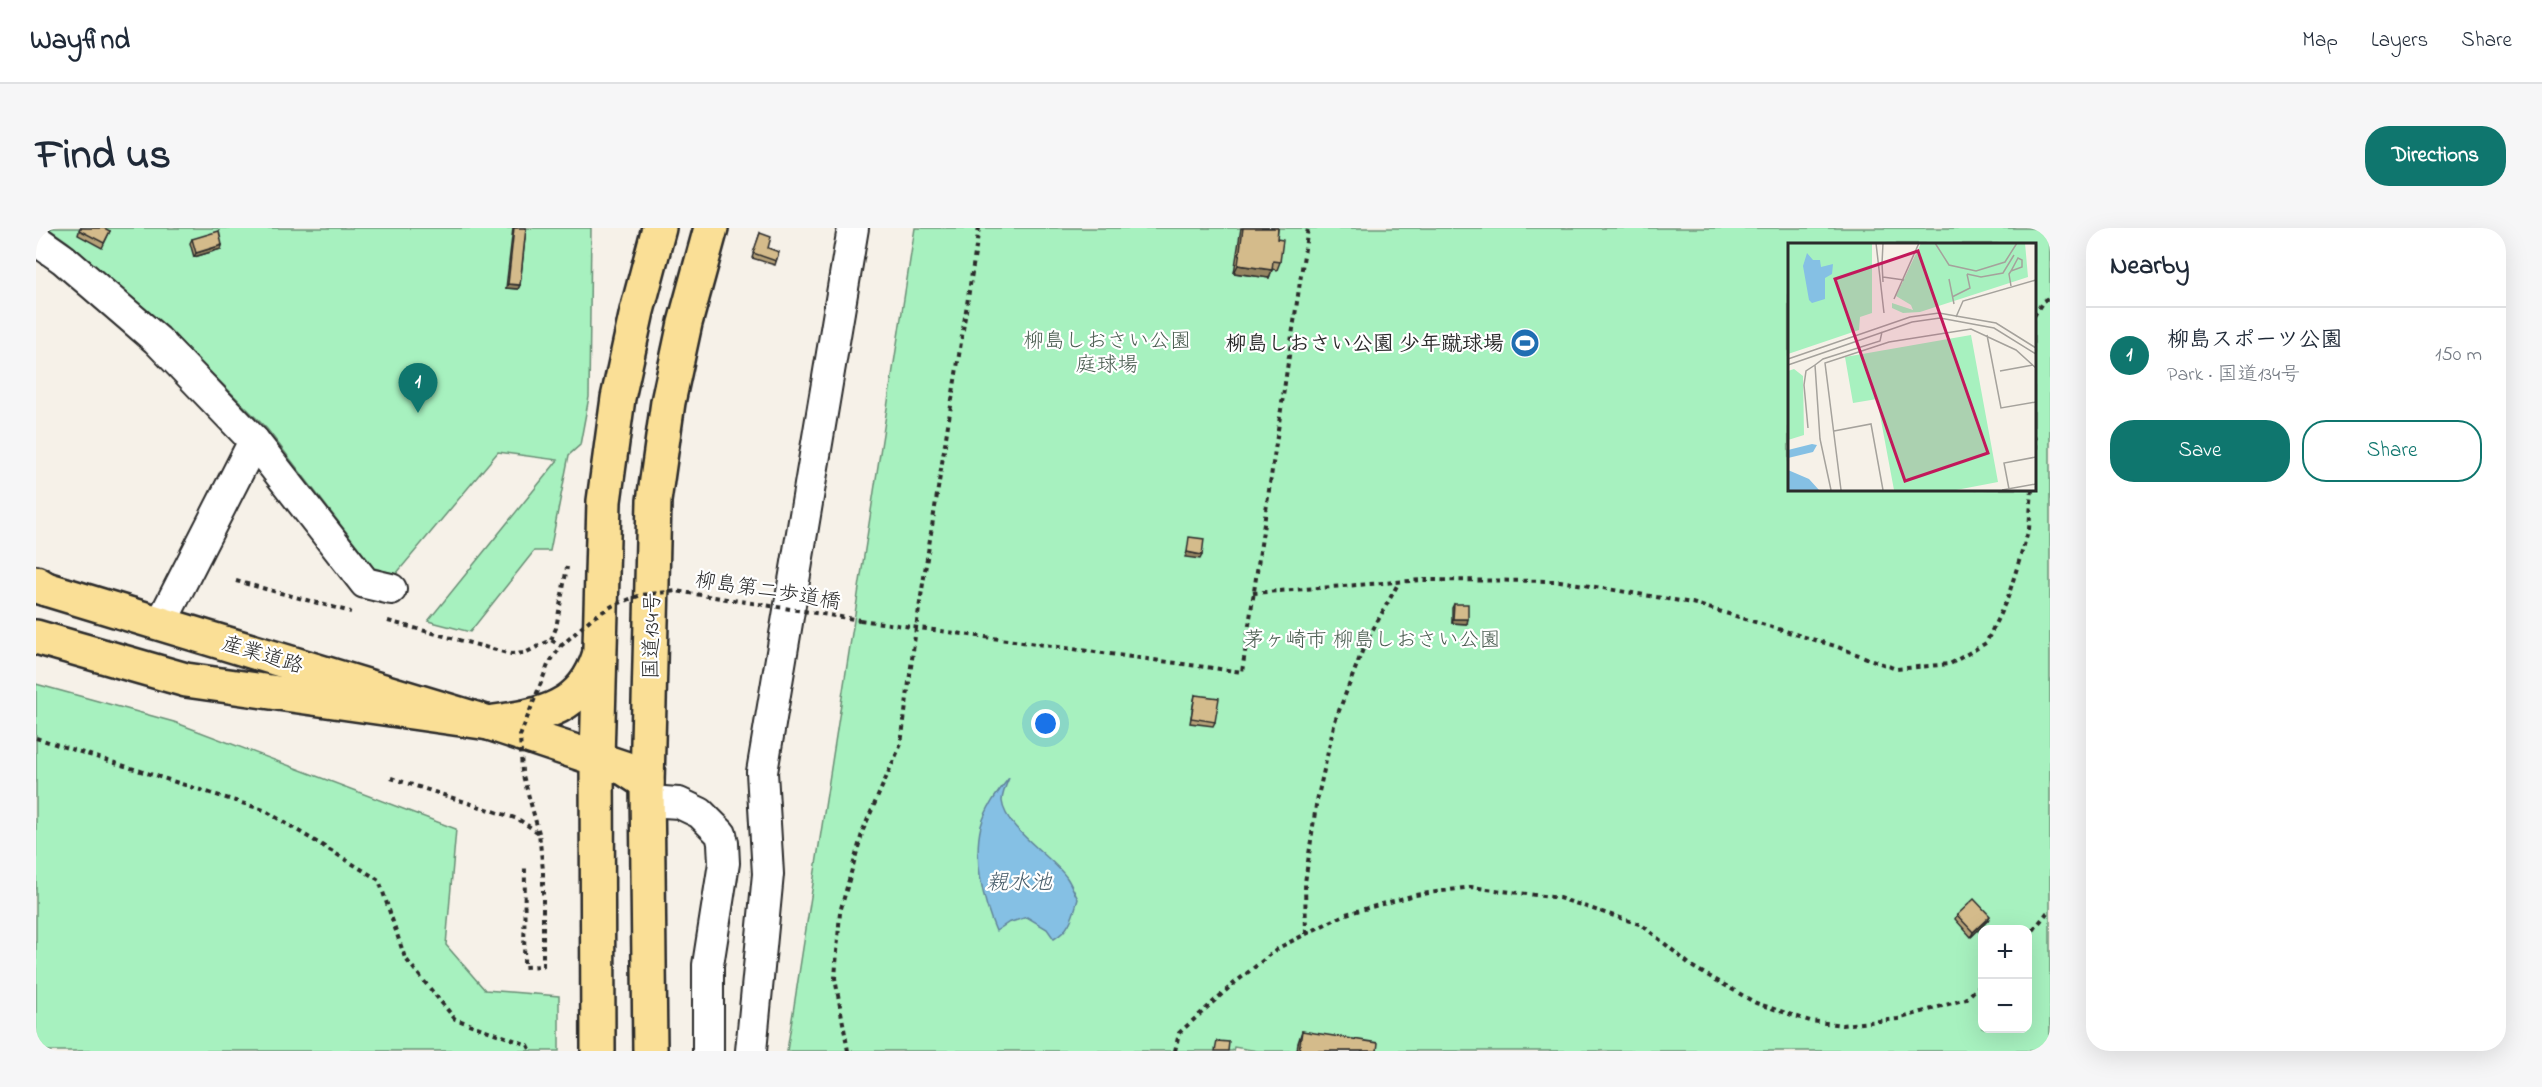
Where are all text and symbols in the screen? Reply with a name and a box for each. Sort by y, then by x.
text: Wayfind [30,21,130,62]
text: Map [2302,26,2338,56]
text: Layers [2371,26,2428,56]
text: Share [2461,26,2512,56]
text: Find us [36,126,171,187]
button: Directions [2365,126,2506,186]
inset map [1788,243,2035,490]
text: Nearby [2110,248,2189,286]
text: 柳島スポーツ公園 [2167,325,2343,357]
park label: 柳島しおさい公園 庭球場 [1023,327,1191,381]
sports icon: 柳島しおさい公園 少年蹴球場 [1509,327,1541,359]
place label: 柳島しおさい公園 少年蹴球場 [1226,330,1504,360]
text: 1 [2126,341,2133,370]
text: 150 m [2435,341,2482,370]
text: Park · 国道134号 [2167,361,2300,390]
pin: 1 [398,364,437,413]
button: Save [2110,420,2290,482]
button: Share [2302,420,2482,482]
street label: 柳島第二歩道橋 [693,566,843,618]
street label: 国道134号 [637,592,669,680]
park label: 茅ヶ崎市 柳島しおさい公園 [1243,626,1501,656]
street label: 産業道路 [218,629,307,683]
your location [1031,709,1060,738]
water label: 親水池 [986,868,1053,900]
map controls [1978,925,2032,1033]
button: + [1978,925,2032,979]
button: − [1978,979,2032,1033]

